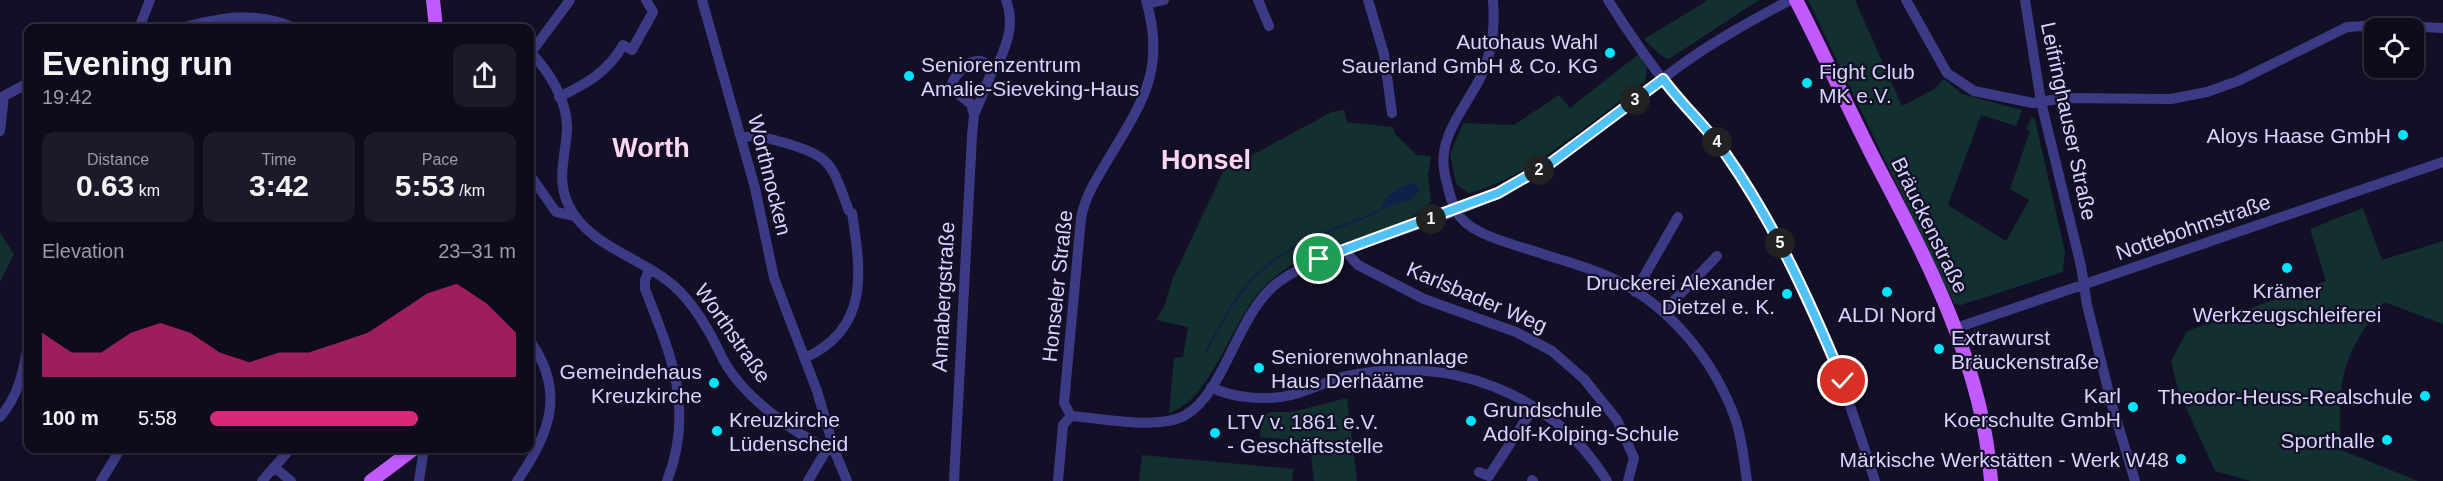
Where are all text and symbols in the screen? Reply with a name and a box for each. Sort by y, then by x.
map controls [2364,18,2424,78]
button: locate [2364,18,2424,78]
street label: Leifringhauser Straße [2037,20,2101,222]
place label: Autohaus Wahl Sauerland GmbH & Co. KG [1341,30,1598,77]
button: share [453,44,516,107]
text: Evening run [42,45,233,82]
marker: Autohaus Wahl Sauerland GmbH & Co. KG [1603,46,1617,60]
place label: Seniorenzentrum Amalie-Sieveking-Haus [921,53,1139,100]
place label: Fight Club MK e.V. [1819,60,1915,107]
marker: Seniorenzentrum Amalie-Sieveking-Haus [902,69,916,83]
marker: Fight Club MK e.V. [1800,76,1814,90]
pin: 3 [1620,85,1650,115]
text: 19:42 [42,86,92,108]
text: 3 [1631,91,1639,108]
street label: Worthnocken [744,112,796,238]
place label: Aloys Haase GmbH [2207,124,2391,147]
pin: 4 [1702,127,1732,157]
marker: Aloys Haase GmbH [2396,128,2410,142]
district label: Worth [612,133,690,163]
text: 4 [1713,133,1721,150]
district label: Honsel [1161,145,1251,175]
text: Distance [87,151,149,168]
text: Time [262,151,296,168]
text: Pace [422,151,458,168]
street label: Bräuckenstraße [1887,153,1973,297]
pin: 2 [1524,155,1554,185]
text: 2 [1535,161,1543,178]
text: 0.63 [76,169,134,202]
text: 3:42 [249,169,309,202]
text: 5:53 [395,169,455,202]
text: km [134,182,160,199]
text: /km [455,182,485,199]
street label: Nottebohmstraße [2113,190,2273,264]
pin: 1 [1416,204,1446,234]
street label: Honseler Straße [1038,209,1076,363]
text: 1 [1427,210,1435,227]
street label: Annabergstraße [928,221,958,373]
pin: 5 [1765,228,1795,258]
pin [1293,233,1344,284]
text: 5 [1776,234,1784,251]
text: Elevation [42,240,124,262]
text: 23–31 m [438,240,516,262]
icon: arrive [1302,242,1335,275]
street label: Karlsbader Weg [1403,257,1551,337]
marker: Krämer Werkzeugschleiferei [2280,261,2294,275]
place label: Druckerei Alexander Dietzel e. K. [1586,271,1775,318]
street label: Worthstraße [691,279,775,387]
place label: Krämer Werkzeugschleiferei [2193,279,2381,326]
marker: ALDI Nord [1880,285,1894,299]
marker: Druckerei Alexander Dietzel e. K. [1780,287,1794,301]
place label: ALDI Nord [1838,303,1936,326]
place label: Extrawurst Bräuckenstraße [1951,326,2099,373]
marker: Extrawurst Bräuckenstraße [1932,342,1946,356]
place label: Seniorenwohnanlage Haus Derhääme [1271,345,1468,392]
pin [1817,355,1868,406]
place label: Gemeindehaus Kreuzkirche [560,360,702,407]
marker: Seniorenwohnanlage Haus Derhääme [1252,361,1266,375]
icon: check [1826,364,1859,397]
marker: Gemeindehaus Kreuzkirche [707,376,721,390]
place label: Karl Koerschulte GmbH [1944,384,2121,431]
place label: Theodor-Heuss-Realschule [2157,385,2413,408]
marker: Theodor-Heuss-Realschule [2418,389,2432,403]
place label: Grundschule Adolf-Kolping-Schule [1483,398,1679,445]
marker: Karl Koerschulte GmbH [2126,400,2140,414]
text: 100 m [42,407,99,429]
text: 5:58 [138,407,177,429]
place label: Kreuzkirche Lüdenscheid [729,408,848,455]
place label: LTV v. 1861 e.V. - Geschäftsstelle [1227,410,1383,457]
marker: Grundschule Adolf-Kolping-Schule [1464,414,1478,428]
marker: Kreuzkirche Lüdenscheid [710,424,724,438]
marker: LTV v. 1861 e.V. - Geschäftsstelle [1208,426,1222,440]
place label: Sporthalle [2280,429,2375,452]
marker: Sporthalle [2380,433,2394,447]
place label: Märkische Werkstätten - Werk W48 [1840,448,2169,471]
marker: Märkische Werkstätten - Werk W48 [2174,452,2188,466]

